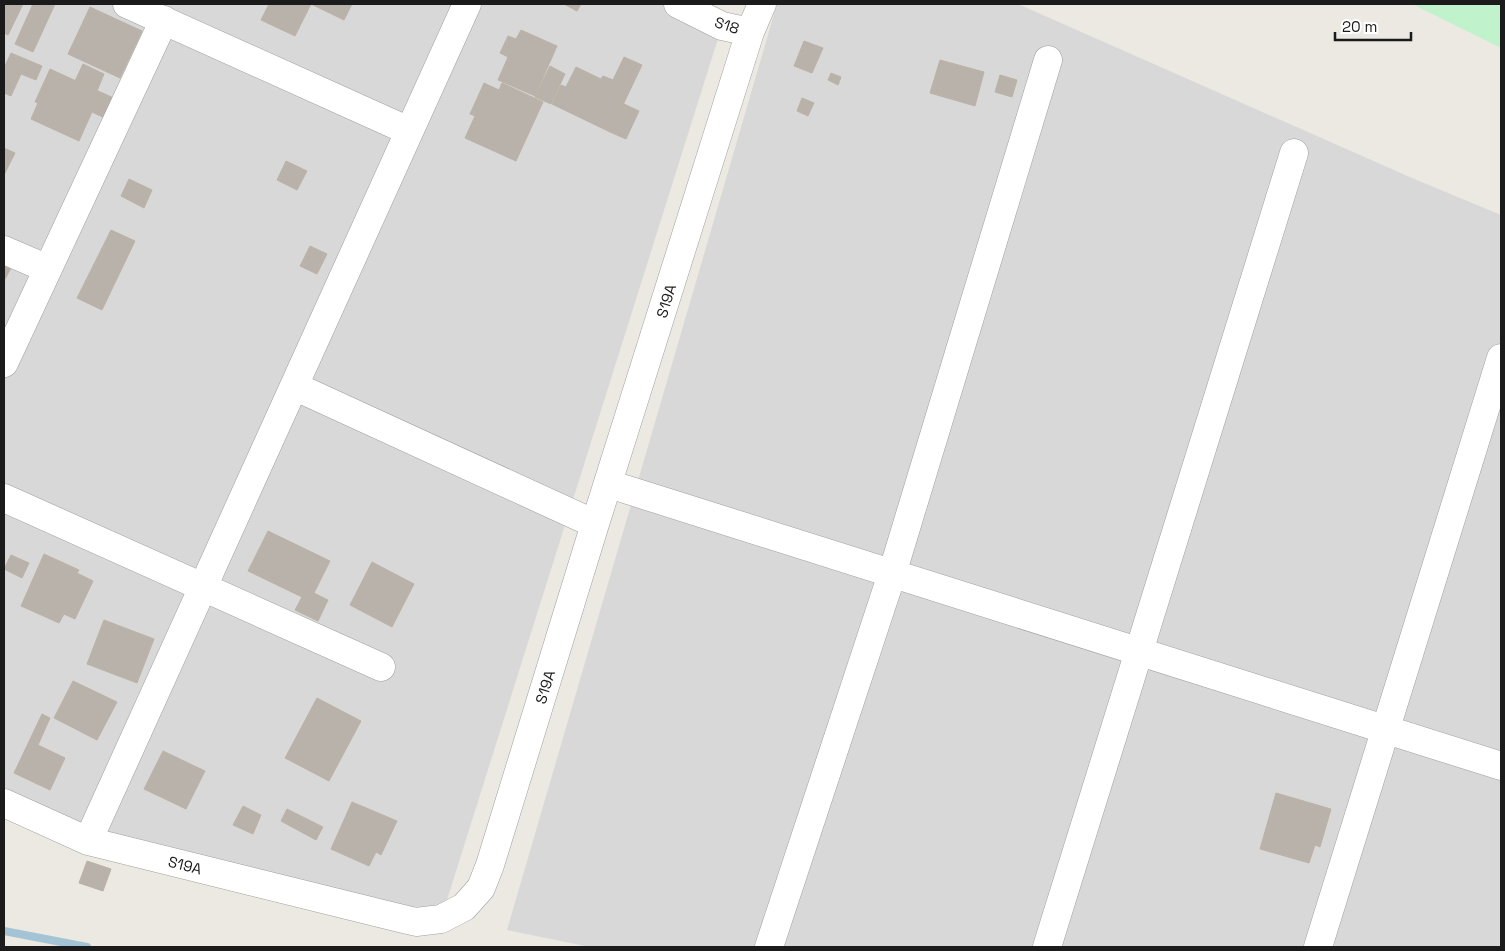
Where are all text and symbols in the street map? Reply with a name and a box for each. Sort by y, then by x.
scale bar [1335,10,1411,42]
street label: S18 [712,12,742,38]
text: 20 m [1342,17,1377,36]
street label: S19A [652,281,680,320]
street label: S19A [531,667,559,706]
street label: S19A [166,852,204,878]

